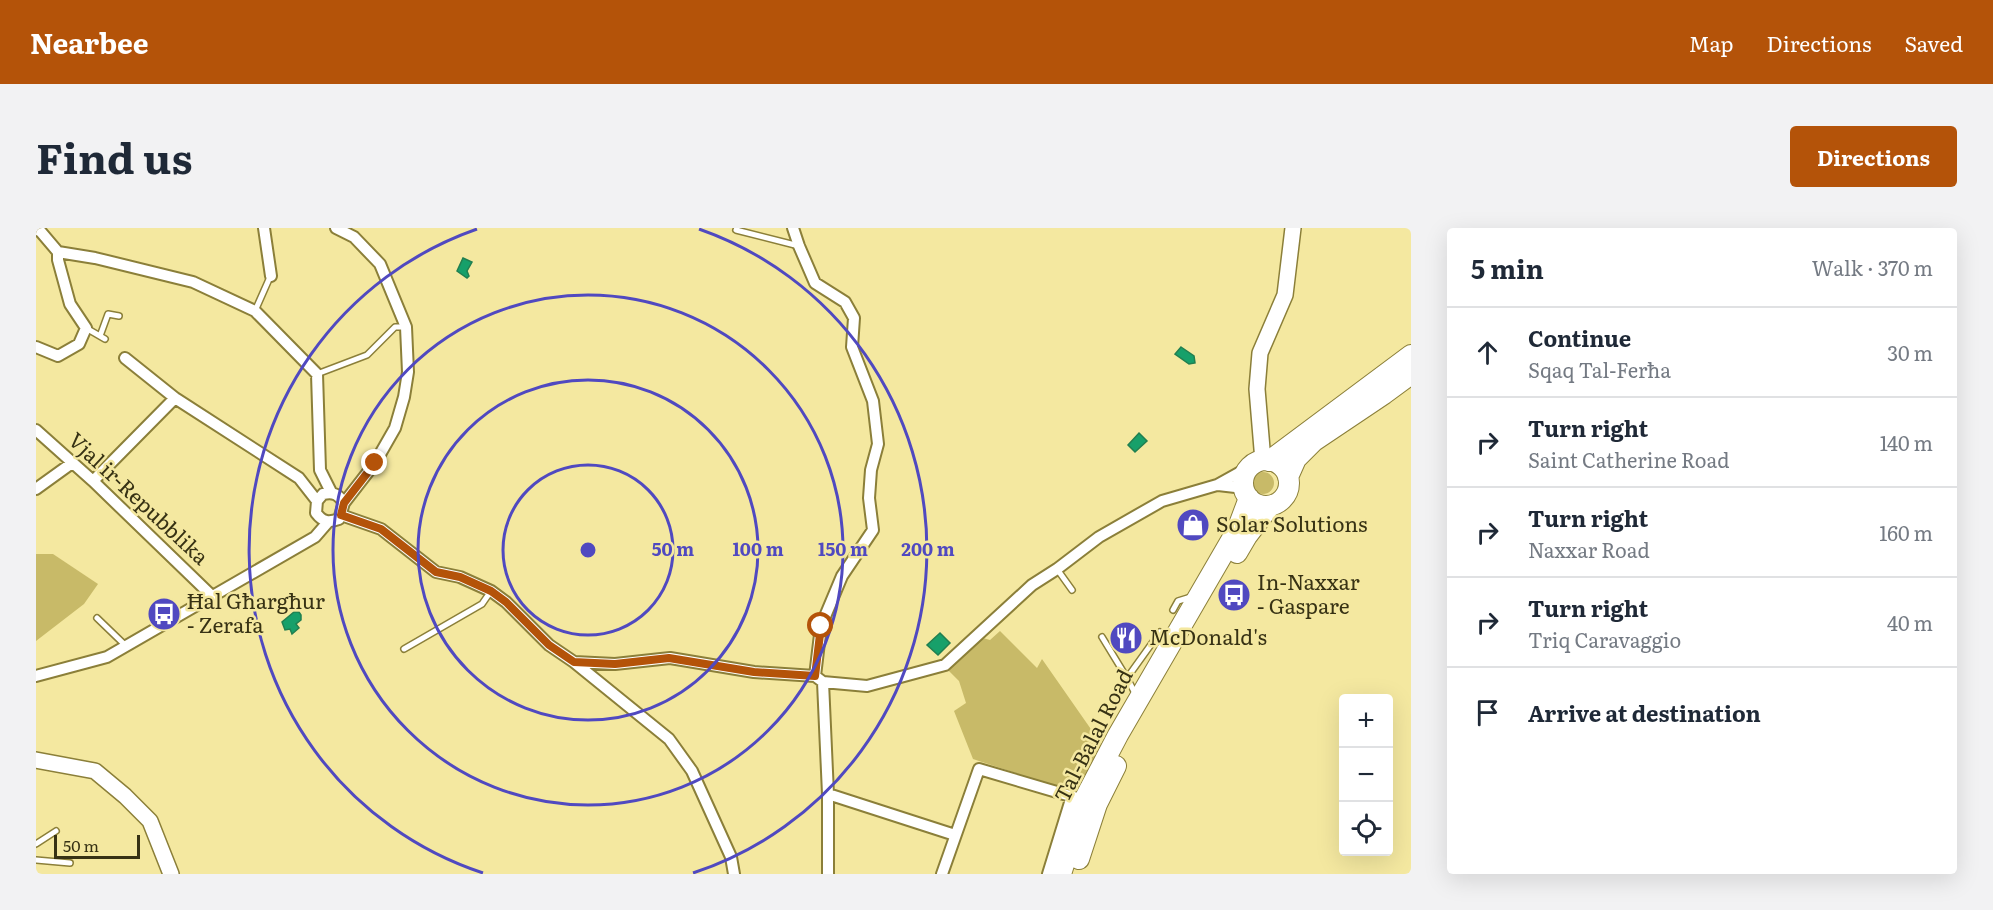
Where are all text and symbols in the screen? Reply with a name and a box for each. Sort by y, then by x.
text: Nearbee [30,21,149,63]
text: Map [1689,27,1734,58]
text: Directions [1767,27,1872,58]
text: Saved [1905,27,1963,58]
text: Find us [36,125,193,187]
button: Directions [1790,126,1957,187]
text: 5 min [1471,248,1544,287]
text: Walk · 370 m [1812,252,1933,282]
text: Continue [1528,321,1631,354]
icon: ahead [1471,336,1504,369]
text: 30 m [1887,337,1933,367]
text: Sqaq Tal-Ferħa [1528,354,1671,384]
text: Turn right [1528,411,1648,444]
street label: Vjal ir-Repubblika [63,424,217,571]
icon: right [1471,426,1504,459]
text: 140 m [1880,427,1933,457]
text: Saint Catherine Road [1528,444,1729,474]
route end [361,449,387,475]
text: Turn right [1528,501,1648,534]
shop icon: Solar Solutions [1175,507,1211,543]
place label: Solar Solutions [1216,507,1368,538]
icon: right [1471,516,1504,549]
text: 160 m [1879,517,1933,547]
text: Naxxar Road [1528,534,1650,564]
text: 50 m [652,535,694,562]
text: 100 m [732,535,784,562]
text: 150 m [818,535,868,562]
text: 200 m [901,535,955,562]
centre of rings [578,540,598,560]
place label: In-Naxxar - Gaspare [1257,565,1360,620]
bus stop icon: In-Naxxar - Gaspare [1216,577,1252,613]
place label: Ħal Għargħur - Zerafa [187,584,325,639]
text: Turn right [1528,591,1648,624]
bus stop icon: Ħal Għargħur - Zerafa [146,596,182,632]
icon: right [1471,606,1504,639]
text: 40 m [1887,607,1933,637]
route start [807,612,833,638]
restaurant icon: McDonald's [1108,620,1144,656]
place label: McDonald's [1149,620,1267,651]
text: Triq Caravaggio [1528,624,1681,654]
street label: Tal-Balal Road [1045,663,1139,807]
map controls [1339,694,1393,856]
button: + [1339,694,1393,748]
icon: arrive [1471,696,1504,729]
text: Arrive at destination [1528,696,1761,729]
button: − [1339,748,1393,802]
button: locate [1339,802,1393,856]
scale bar [54,832,140,860]
text: 50 m [63,833,99,857]

